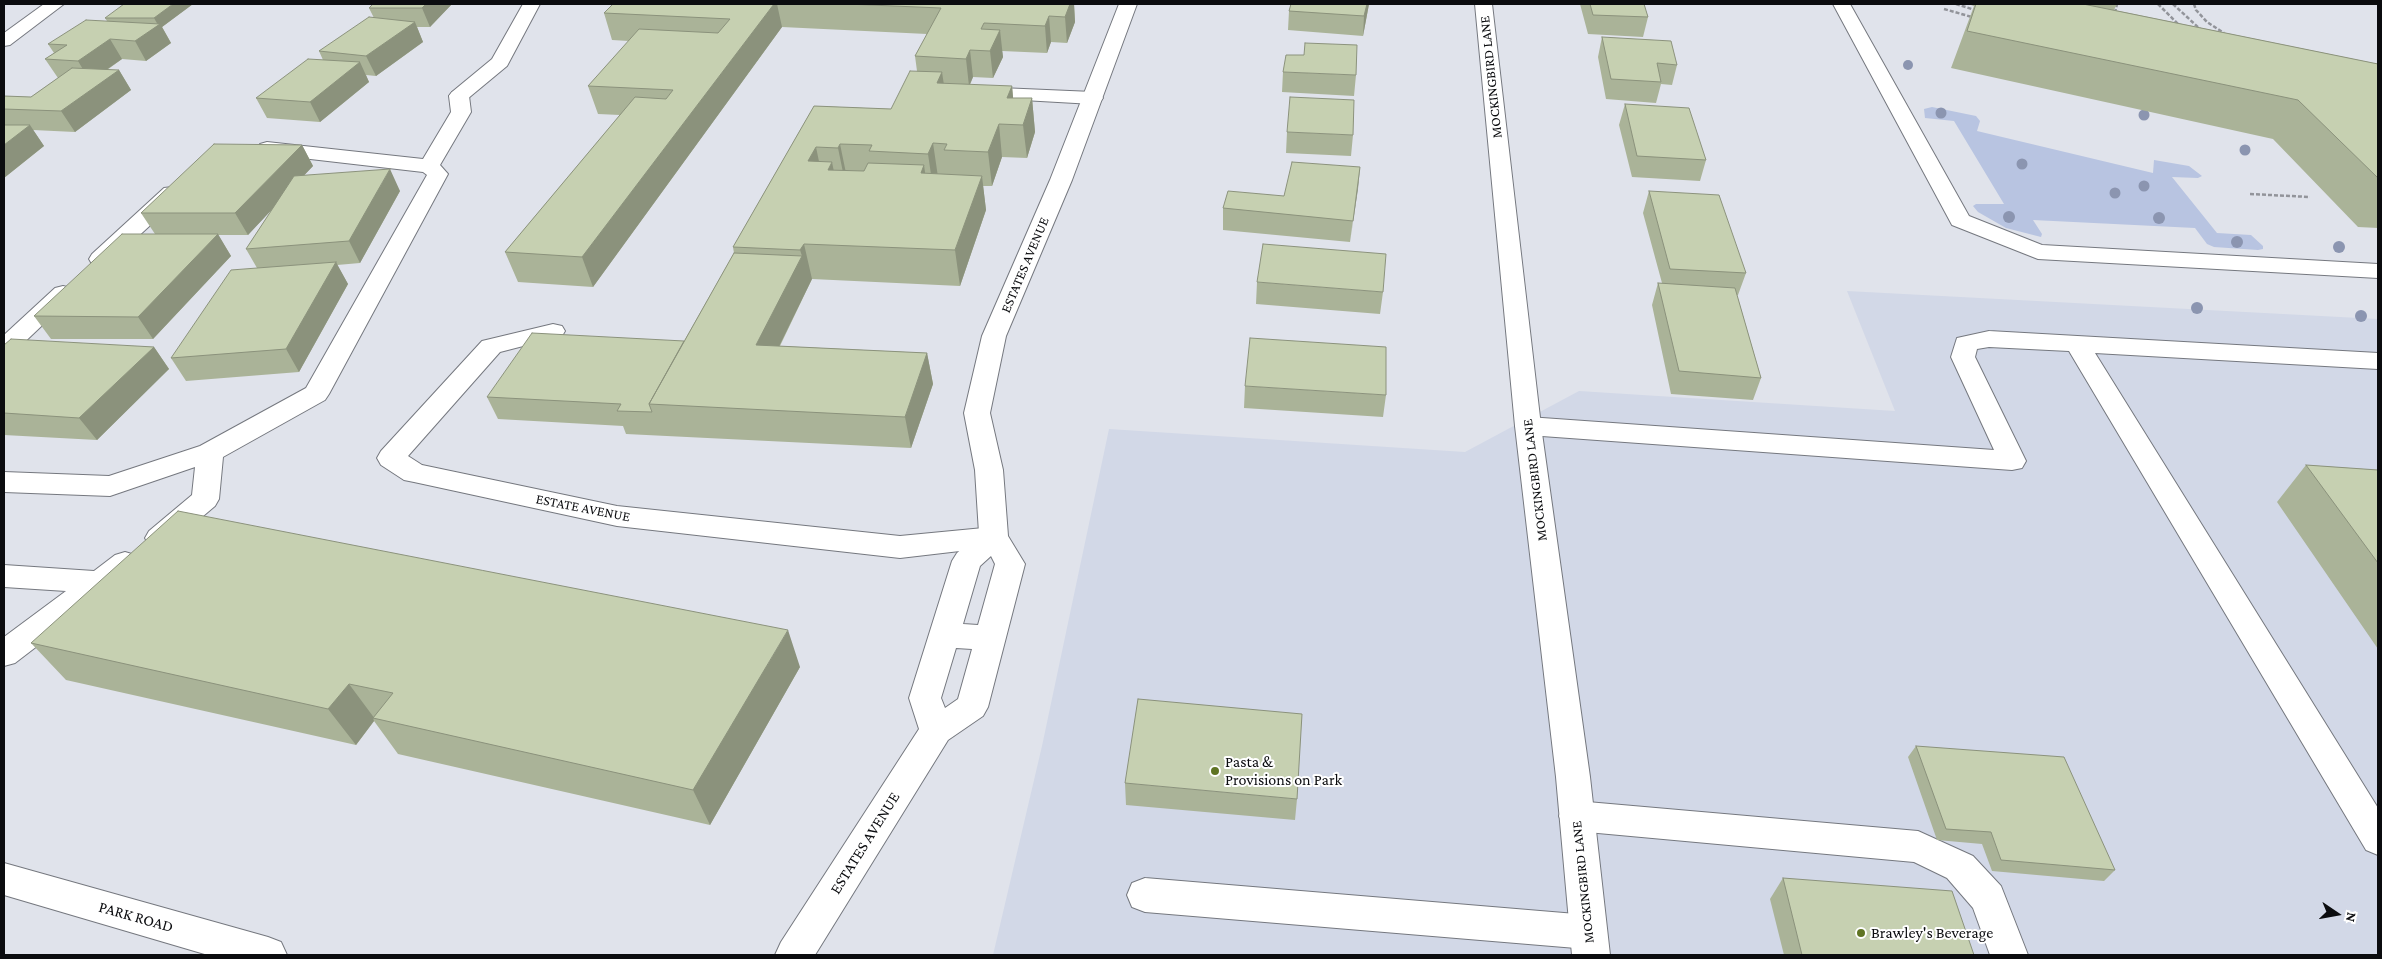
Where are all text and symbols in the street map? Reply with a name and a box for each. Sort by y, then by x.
street label: MOCKINGBIRD LANE [1476,15,1506,139]
street label: ESTATES AVENUE [997,215,1053,315]
street label: MOCKINGBIRD LANE [1519,418,1551,542]
street label: ESTATE AVENUE [534,491,632,525]
place label: Pasta & Provisions on Park [1225,752,1342,790]
marker: Pasta & Provisions on Park [1209,765,1221,777]
street label: ESTATES AVENUE [826,788,904,898]
street label: MOCKINGBIRD LANE [1568,820,1598,944]
north arrow [2312,889,2362,939]
street label: PARK ROAD [96,897,176,937]
text: N [2343,911,2360,923]
place label: Brawley's Beverage [1871,923,1993,943]
marker: Brawley's Beverage [1855,927,1867,939]

